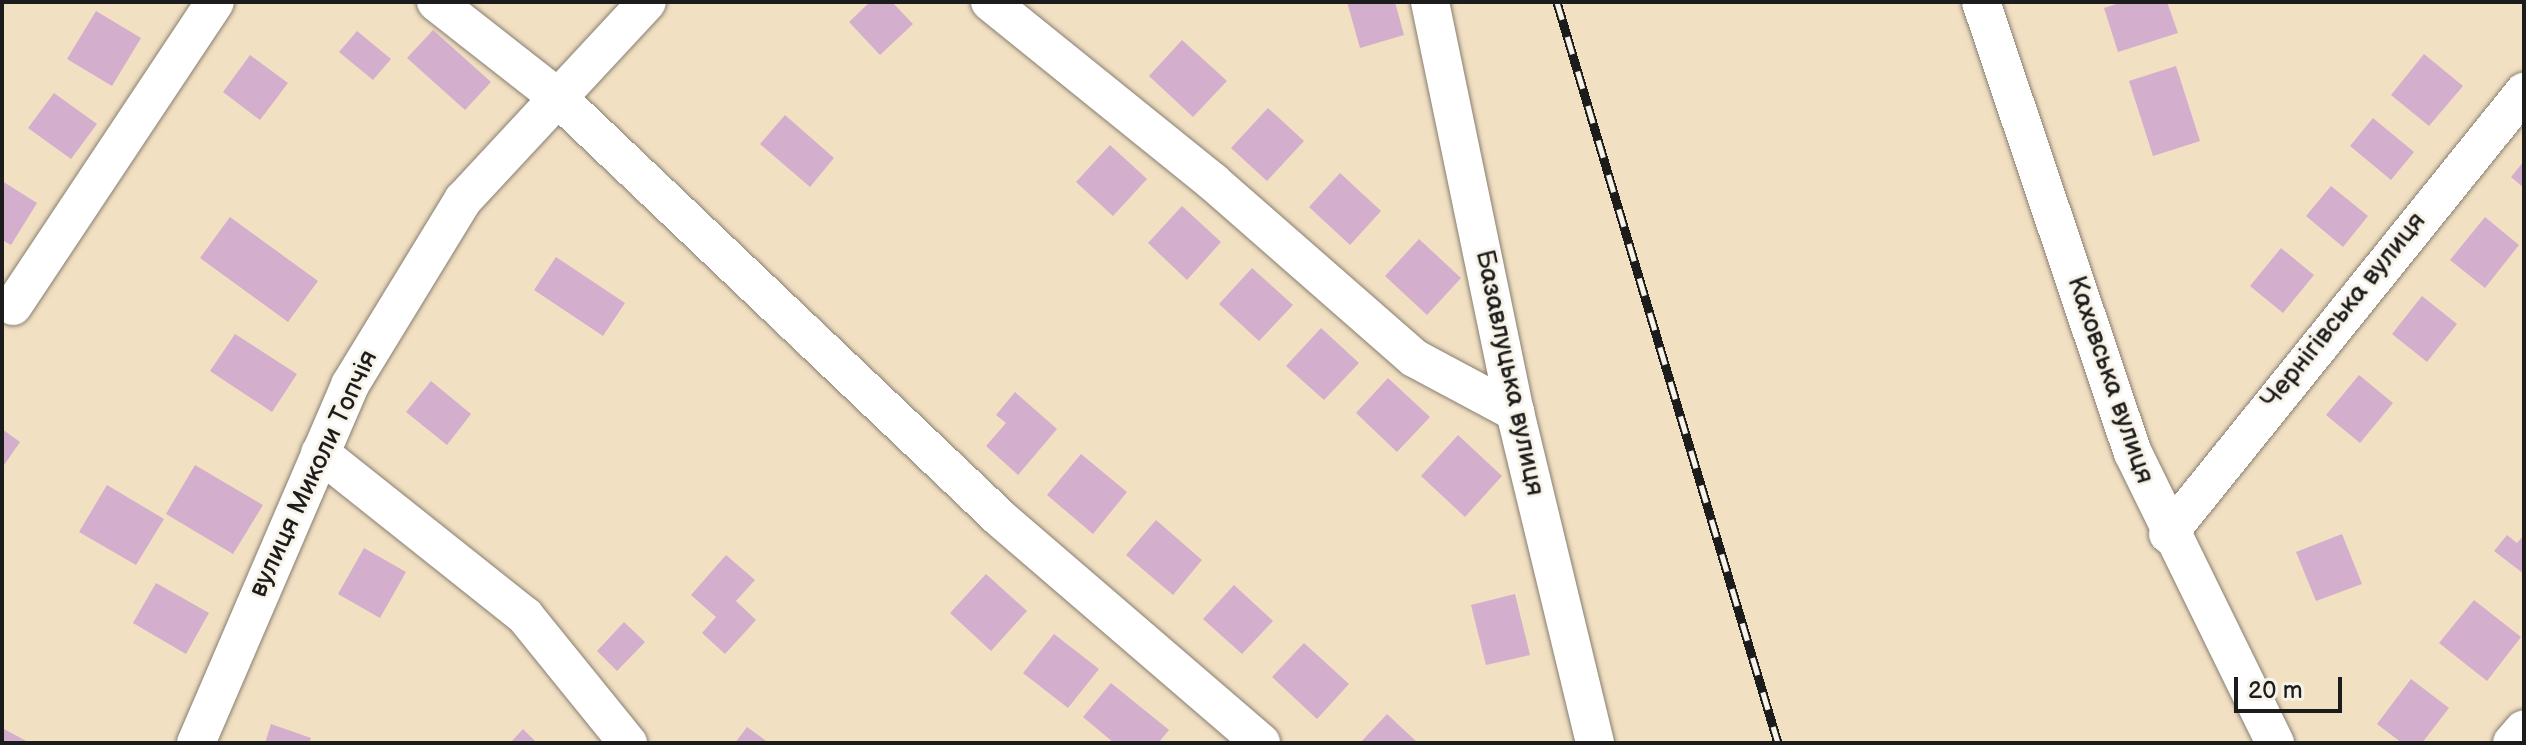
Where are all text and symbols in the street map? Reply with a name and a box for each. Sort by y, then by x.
street label: Чернігівська вулиця [2255,206,2433,416]
street label: Базавлуцька вулиця [1468,247,1550,499]
street label: Каховська вулиця [2060,272,2160,488]
street label: вулиця Миколи Топчія [243,346,385,602]
scale bar [2238,661,2346,711]
text: 20 m [2248,676,2303,705]

